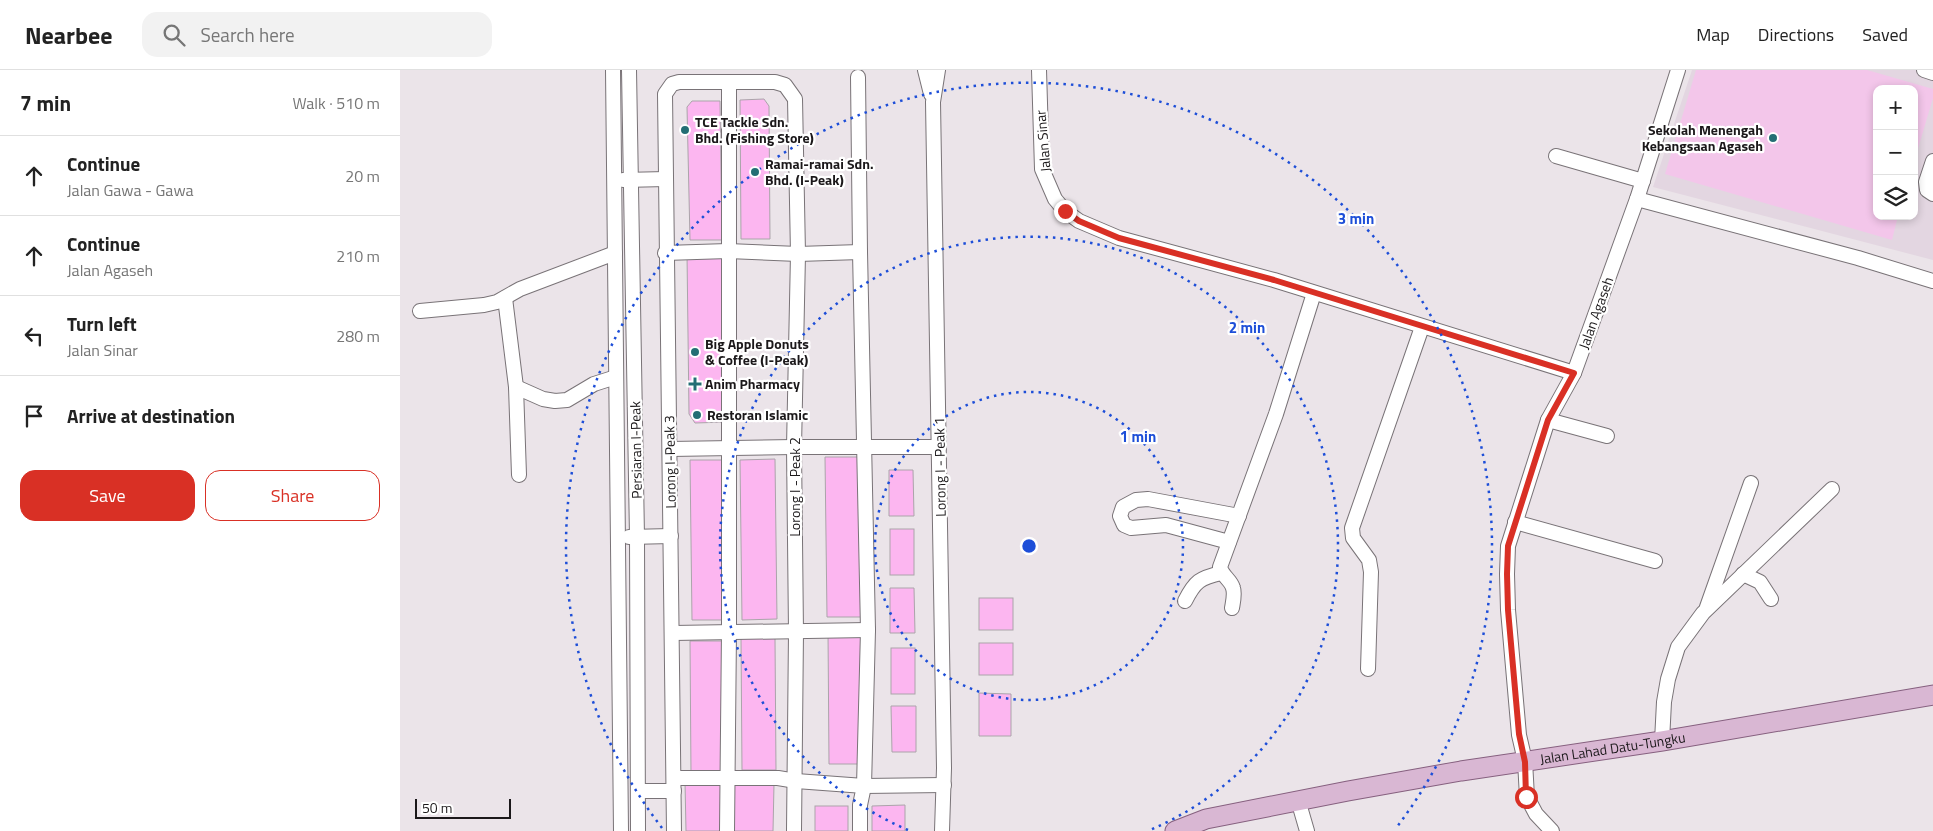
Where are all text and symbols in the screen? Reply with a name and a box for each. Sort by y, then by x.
search box [142,12,492,57]
text: Nearbee [25,17,112,53]
text: Search here [200,20,295,49]
icon: search [160,21,188,49]
text: Map [1696,21,1730,48]
text: Directions [1758,21,1834,48]
text: Saved [1862,21,1908,48]
map controls [1873,85,1918,220]
button: + [1873,85,1918,130]
text: 7 min [20,87,71,119]
text: Walk · 510 m [292,91,380,115]
street label: Jalan Sinar [1029,109,1056,173]
place label: TCE Tackle Sdn. Bhd. (Fishing Store) [695,111,814,148]
place label: Sekolah Menengah Kebangsaan Agaseh [1642,119,1763,156]
marker: TCE Tackle Sdn. Bhd. (Fishing Store) [679,124,691,136]
button: − [1873,130,1918,175]
marker: Sekolah Menengah Kebangsaan Agaseh [1767,132,1779,144]
text: Continue [67,149,140,178]
place label: Ramai-ramai Sdn. Bhd. (I-Peak) [765,153,874,190]
icon: ahead [20,162,48,190]
text: 20 m [345,164,380,188]
marker: Ramai-ramai Sdn. Bhd. (I-Peak) [749,166,761,178]
button: layers [1873,175,1918,220]
text: Jalan Gawa - Gawa [67,178,194,202]
route end [1054,200,1077,223]
text: 3 min [1338,207,1374,230]
text: Continue [67,229,140,258]
icon: ahead [20,242,48,270]
text: 210 m [336,244,380,268]
text: Jalan Agaseh [67,258,153,282]
street label: Jalan Agaseh [1573,274,1618,352]
text: Turn left [67,309,137,338]
text: 2 min [1229,316,1265,339]
icon: left [20,322,48,350]
text: 280 m [336,324,380,348]
place label: Big Apple Donuts & Coffee (I-Peak) [705,333,809,370]
text: Jalan Sinar [67,338,138,362]
marker: Big Apple Donuts & Coffee (I-Peak) [689,346,701,358]
place label: Anim Pharmacy [705,373,800,394]
marker: Anim Pharmacy [689,378,701,390]
text: Arrive at destination [67,401,235,430]
street label: Persiaran I-Peak [624,401,647,499]
icon: arrive [20,402,48,430]
place label: Restoran Islamic [707,404,808,425]
marker: Restoran Islamic [691,409,703,421]
street label: Lorong I-Peak 3 [658,415,681,509]
street label: Lorong I - Peak 1 [928,417,951,517]
text: 1 min [1120,425,1156,448]
street label: Lorong I - Peak 2 [784,437,805,537]
button: Save [20,470,195,521]
button: Share [205,470,380,521]
centre of rings [1020,537,1038,555]
street label: Jalan Lahad Datu-Tungku [1538,726,1687,769]
route start [1515,786,1538,809]
scale bar [415,796,511,819]
text: 50 m [422,797,452,818]

